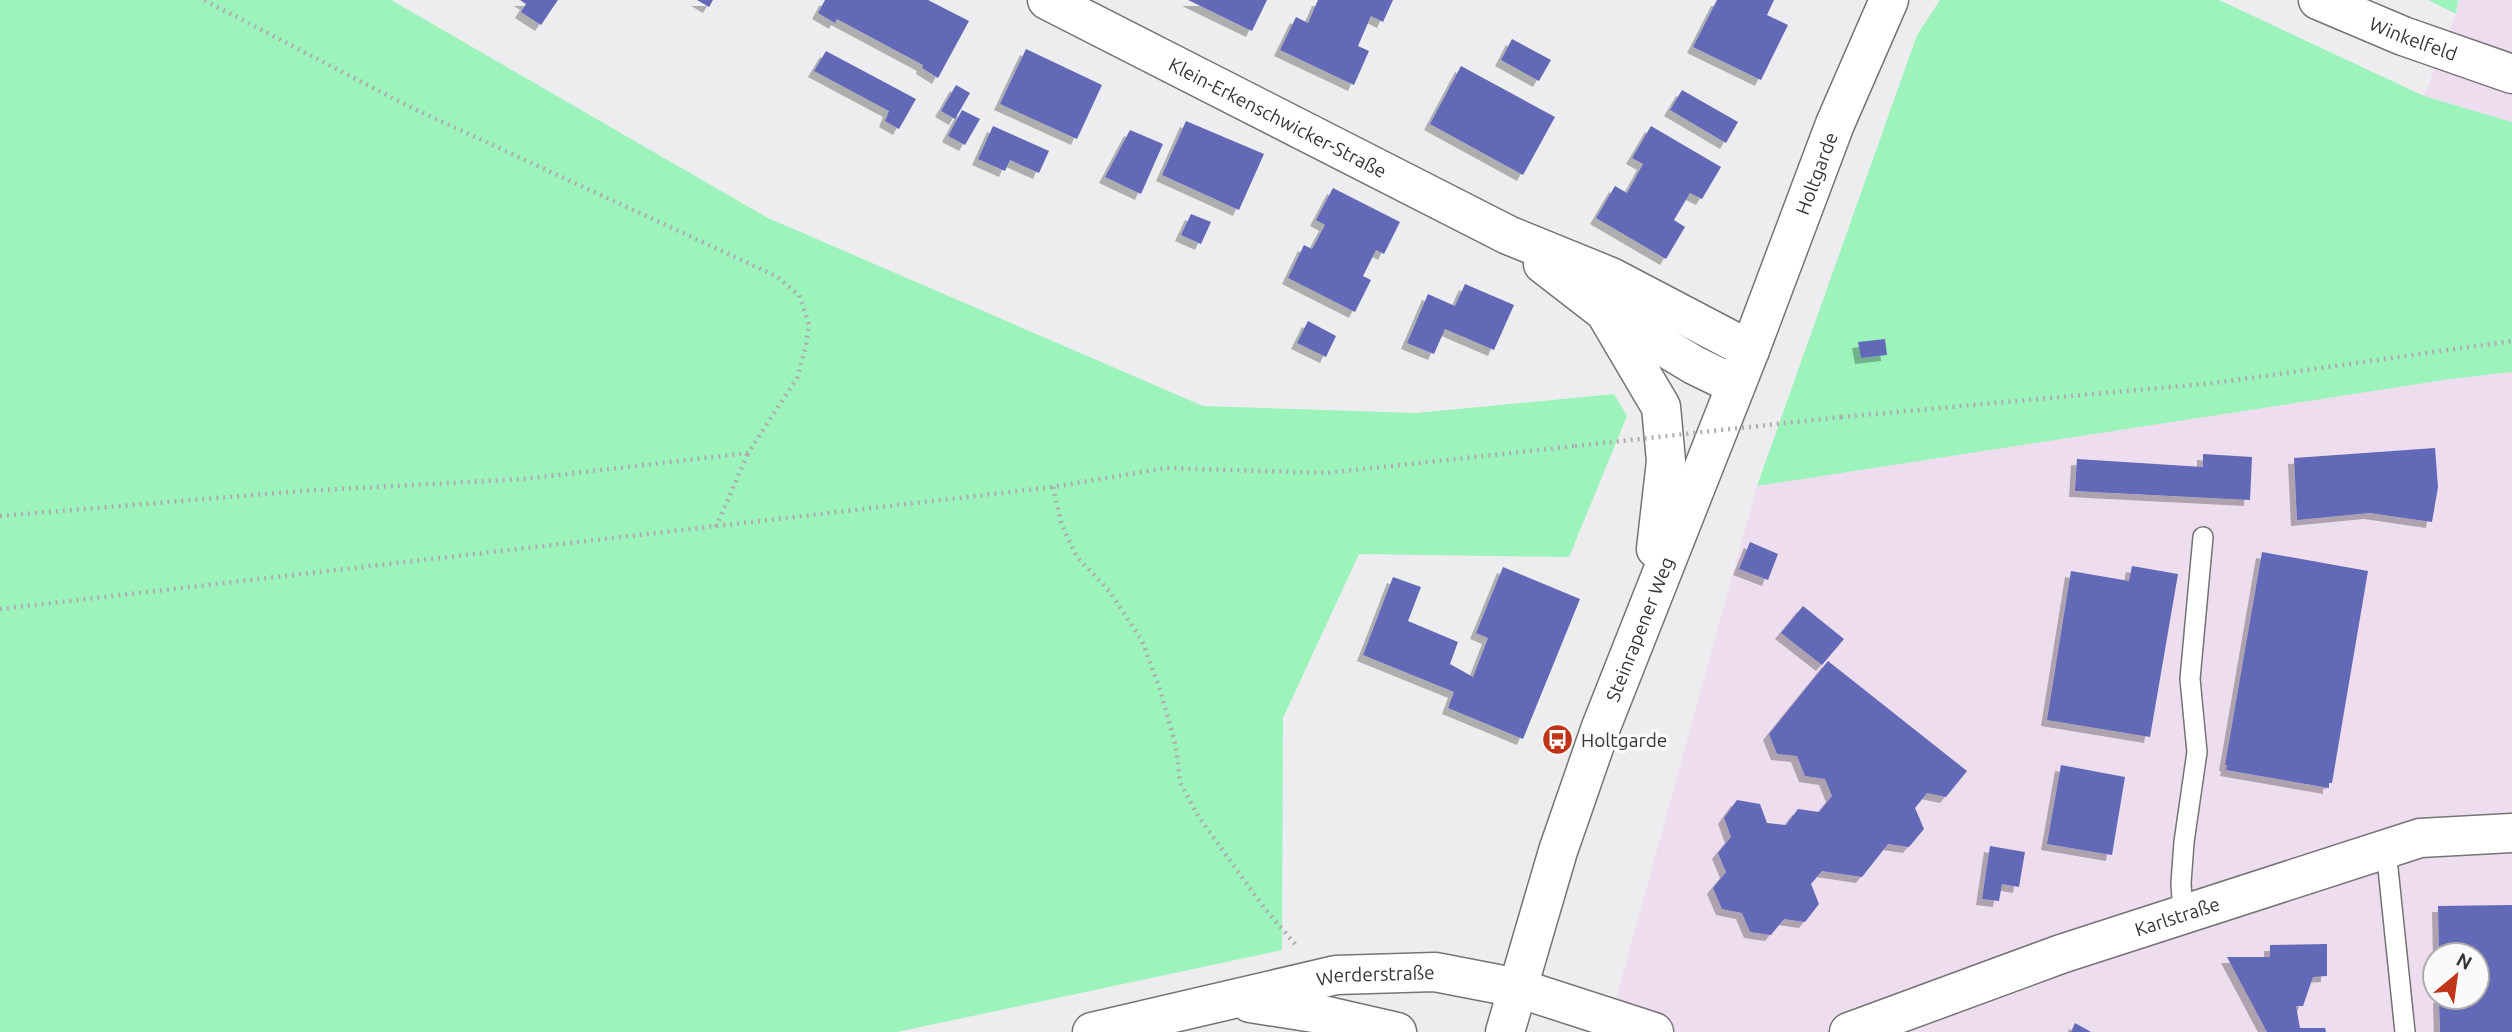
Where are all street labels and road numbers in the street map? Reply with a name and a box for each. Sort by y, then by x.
street label: Winkelfeld [2366,12,2460,65]
street label: Klein-Erkenschwicker-Straße [1165,53,1390,182]
street label: Holtgarde [1791,129,1842,218]
street label: Steinrapener Weg [1601,554,1678,705]
street label: Karlstraße [2132,892,2223,940]
street label: Werderstraße [1314,961,1435,990]

